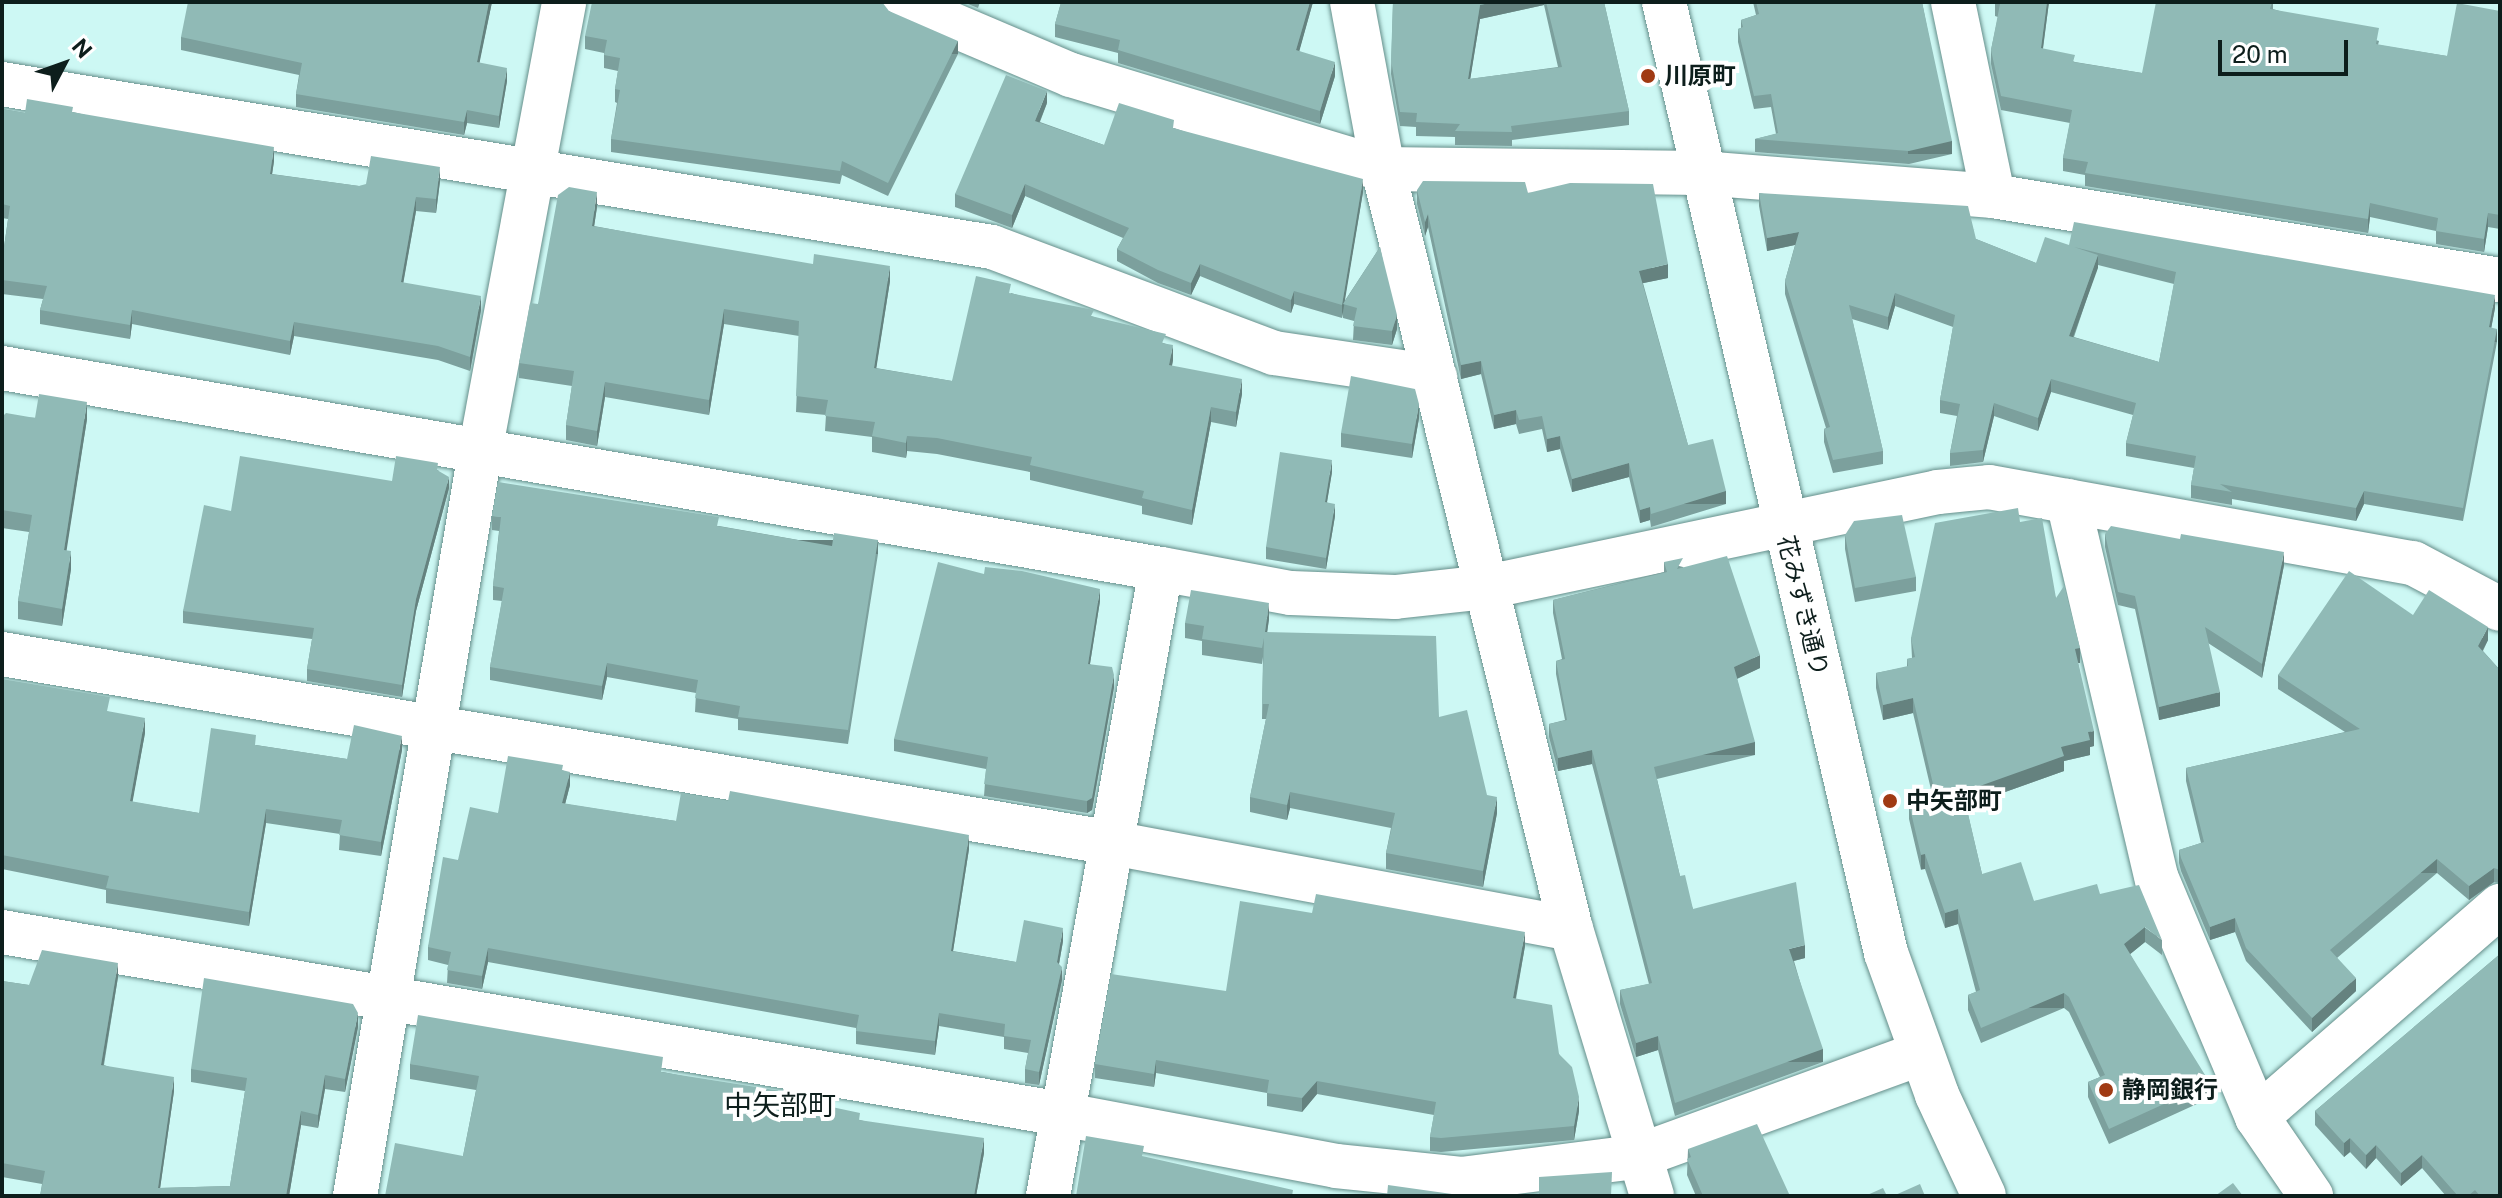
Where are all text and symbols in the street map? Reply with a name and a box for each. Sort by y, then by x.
north arrow [24,24,104,104]
scale bar [2222,24,2352,74]
text: N [67,33,98,63]
text: 20 m [2232,40,2288,68]
place label: 川原町 [1664,62,1736,90]
marker: 川原町 [1639,67,1657,85]
street label: 花みずき通り [1772,533,1834,679]
place label: 中矢部町 [1906,787,2002,815]
marker: 中矢部町 [1881,792,1899,810]
place label: 静岡銀行 [2122,1076,2218,1104]
marker: 静岡銀行 [2097,1081,2115,1099]
district label: 中矢部町 [724,1088,836,1122]

